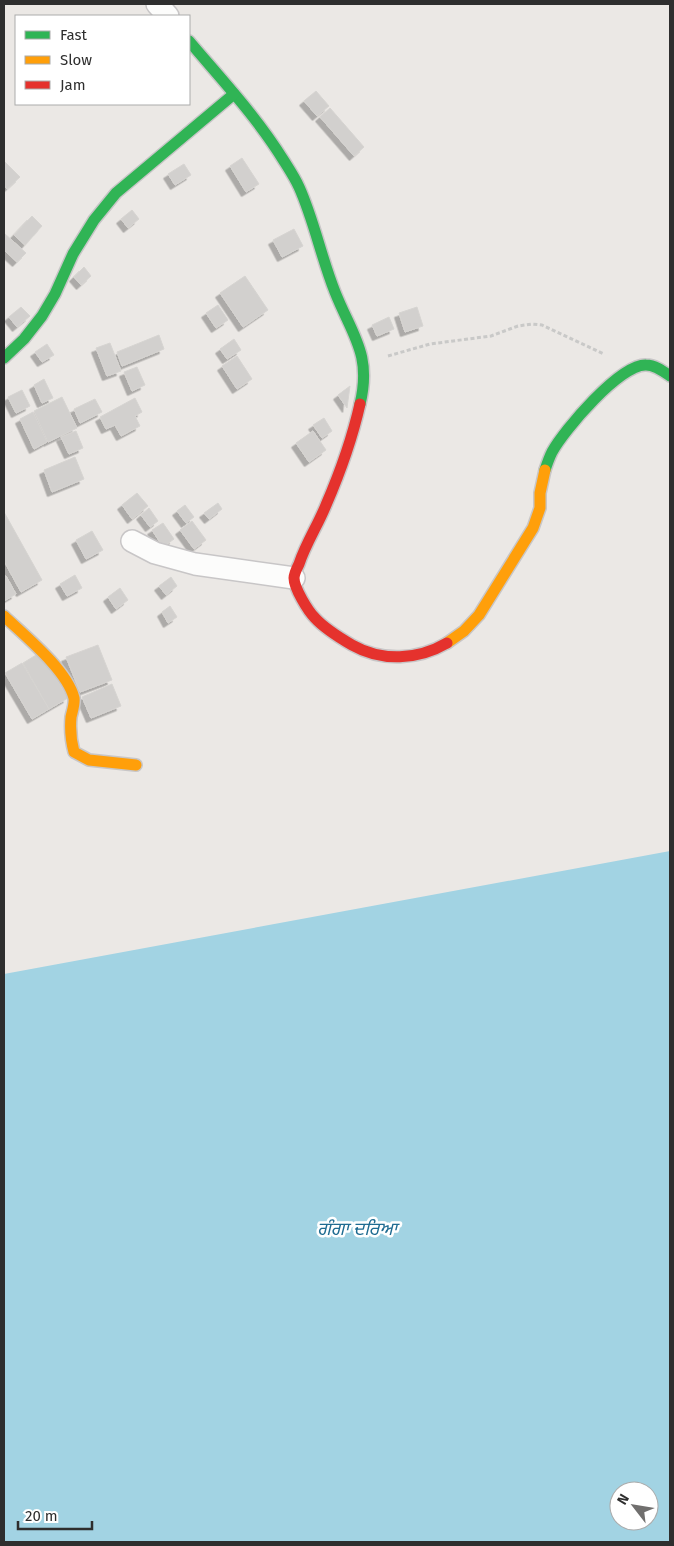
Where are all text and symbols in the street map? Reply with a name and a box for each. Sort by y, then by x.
legend [15,15,190,105]
text: Fast [60,26,87,44]
text: Slow [60,51,92,69]
text: Jam [60,76,86,94]
water label: ਗੰਗਾ ਦਰਿਆ [317,1218,400,1240]
north arrow [609,1481,659,1531]
text: N [614,1491,633,1508]
scale bar [18,1498,91,1530]
text: 20 m [25,1507,58,1525]

